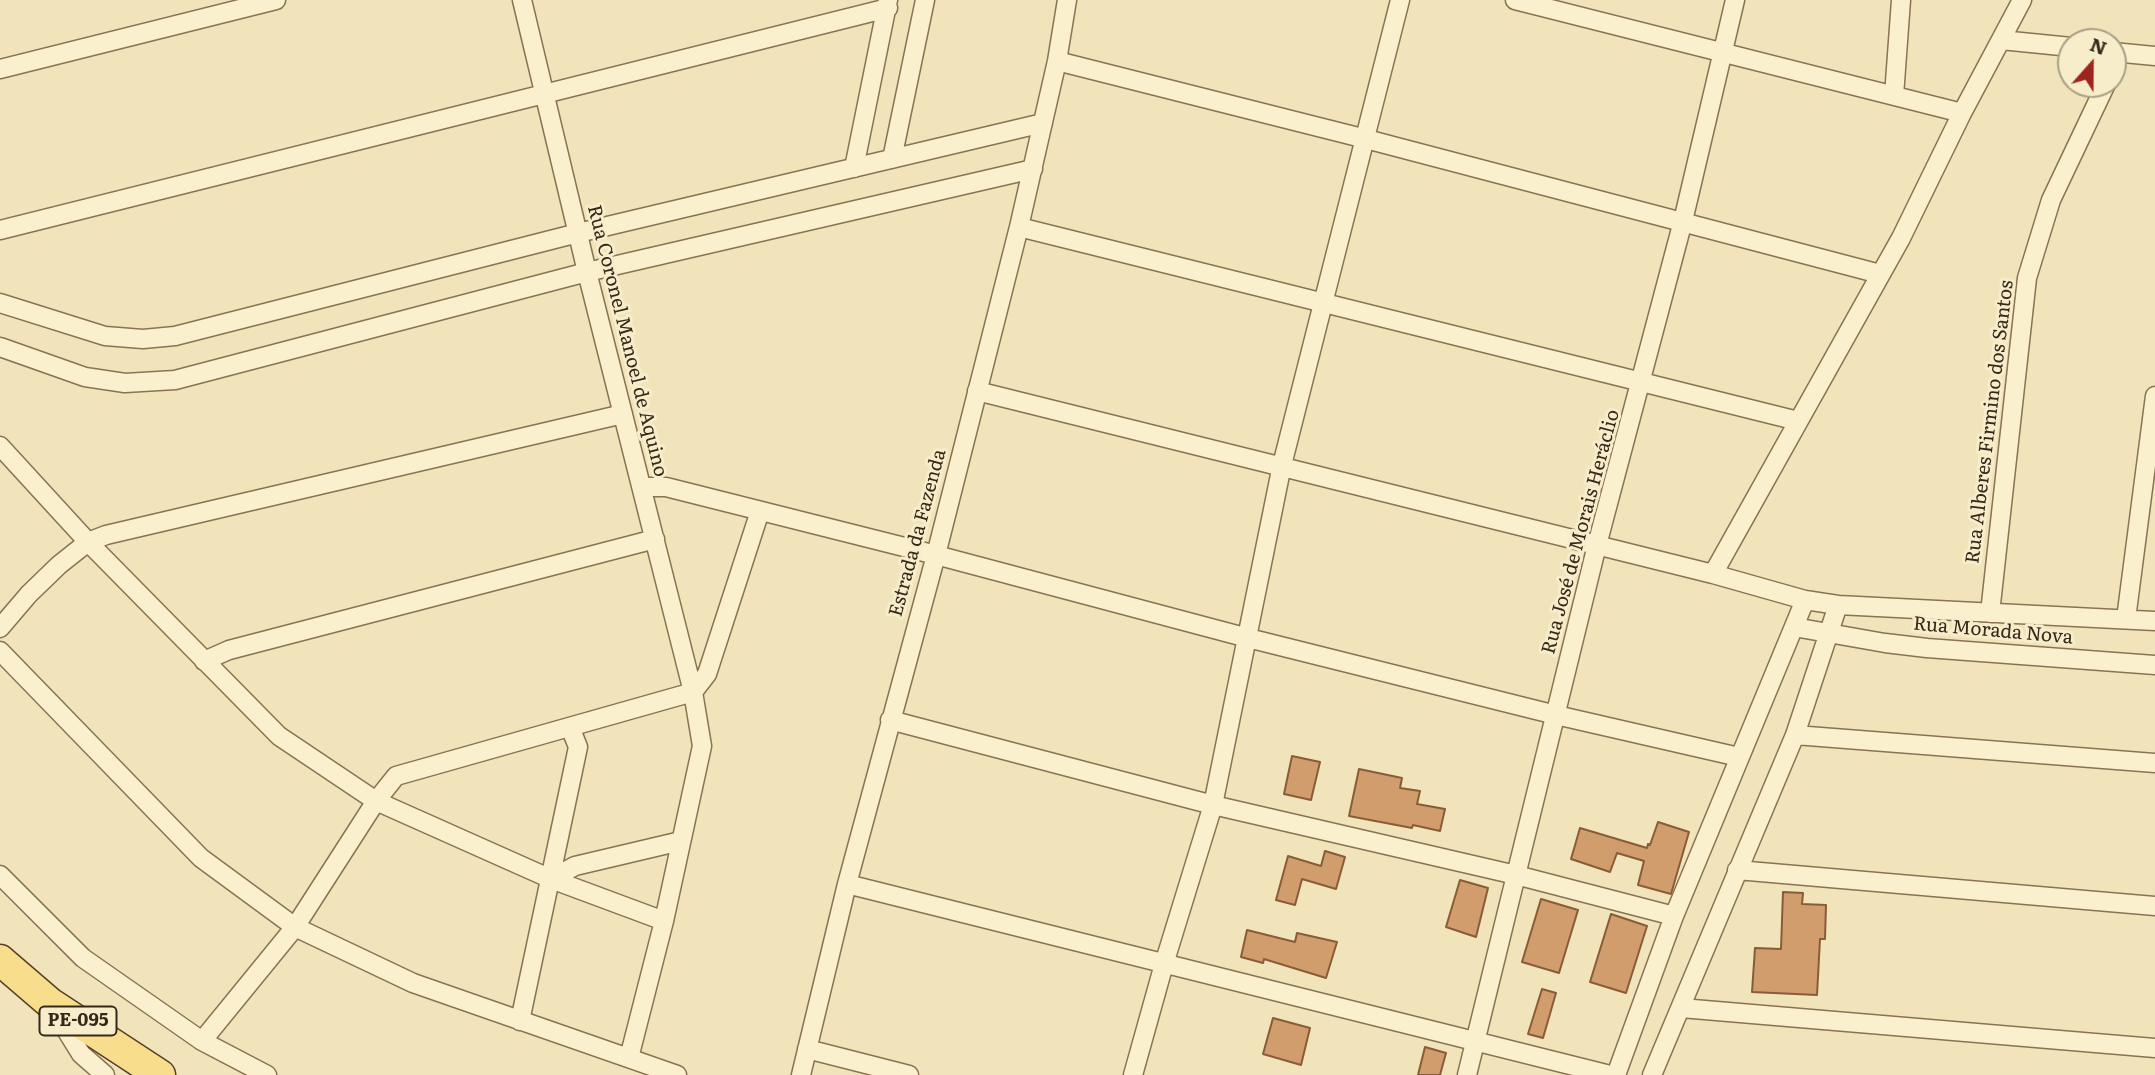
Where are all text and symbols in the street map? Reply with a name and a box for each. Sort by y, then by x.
north arrow [2057,28,2127,98]
text: N [2086,29,2111,61]
street label: Rua Coronel Manoel de Aquino [582,203,672,479]
street label: Rua Alberes Firmino dos Santos [1961,279,2019,565]
street label: Rua José de Morais Heráclio [1537,407,1625,657]
street label: Estrada da Fazenda [885,447,951,619]
street label: Rua Morada Nova [1912,613,2074,649]
road number: PE-095 [40,1006,116,1036]

